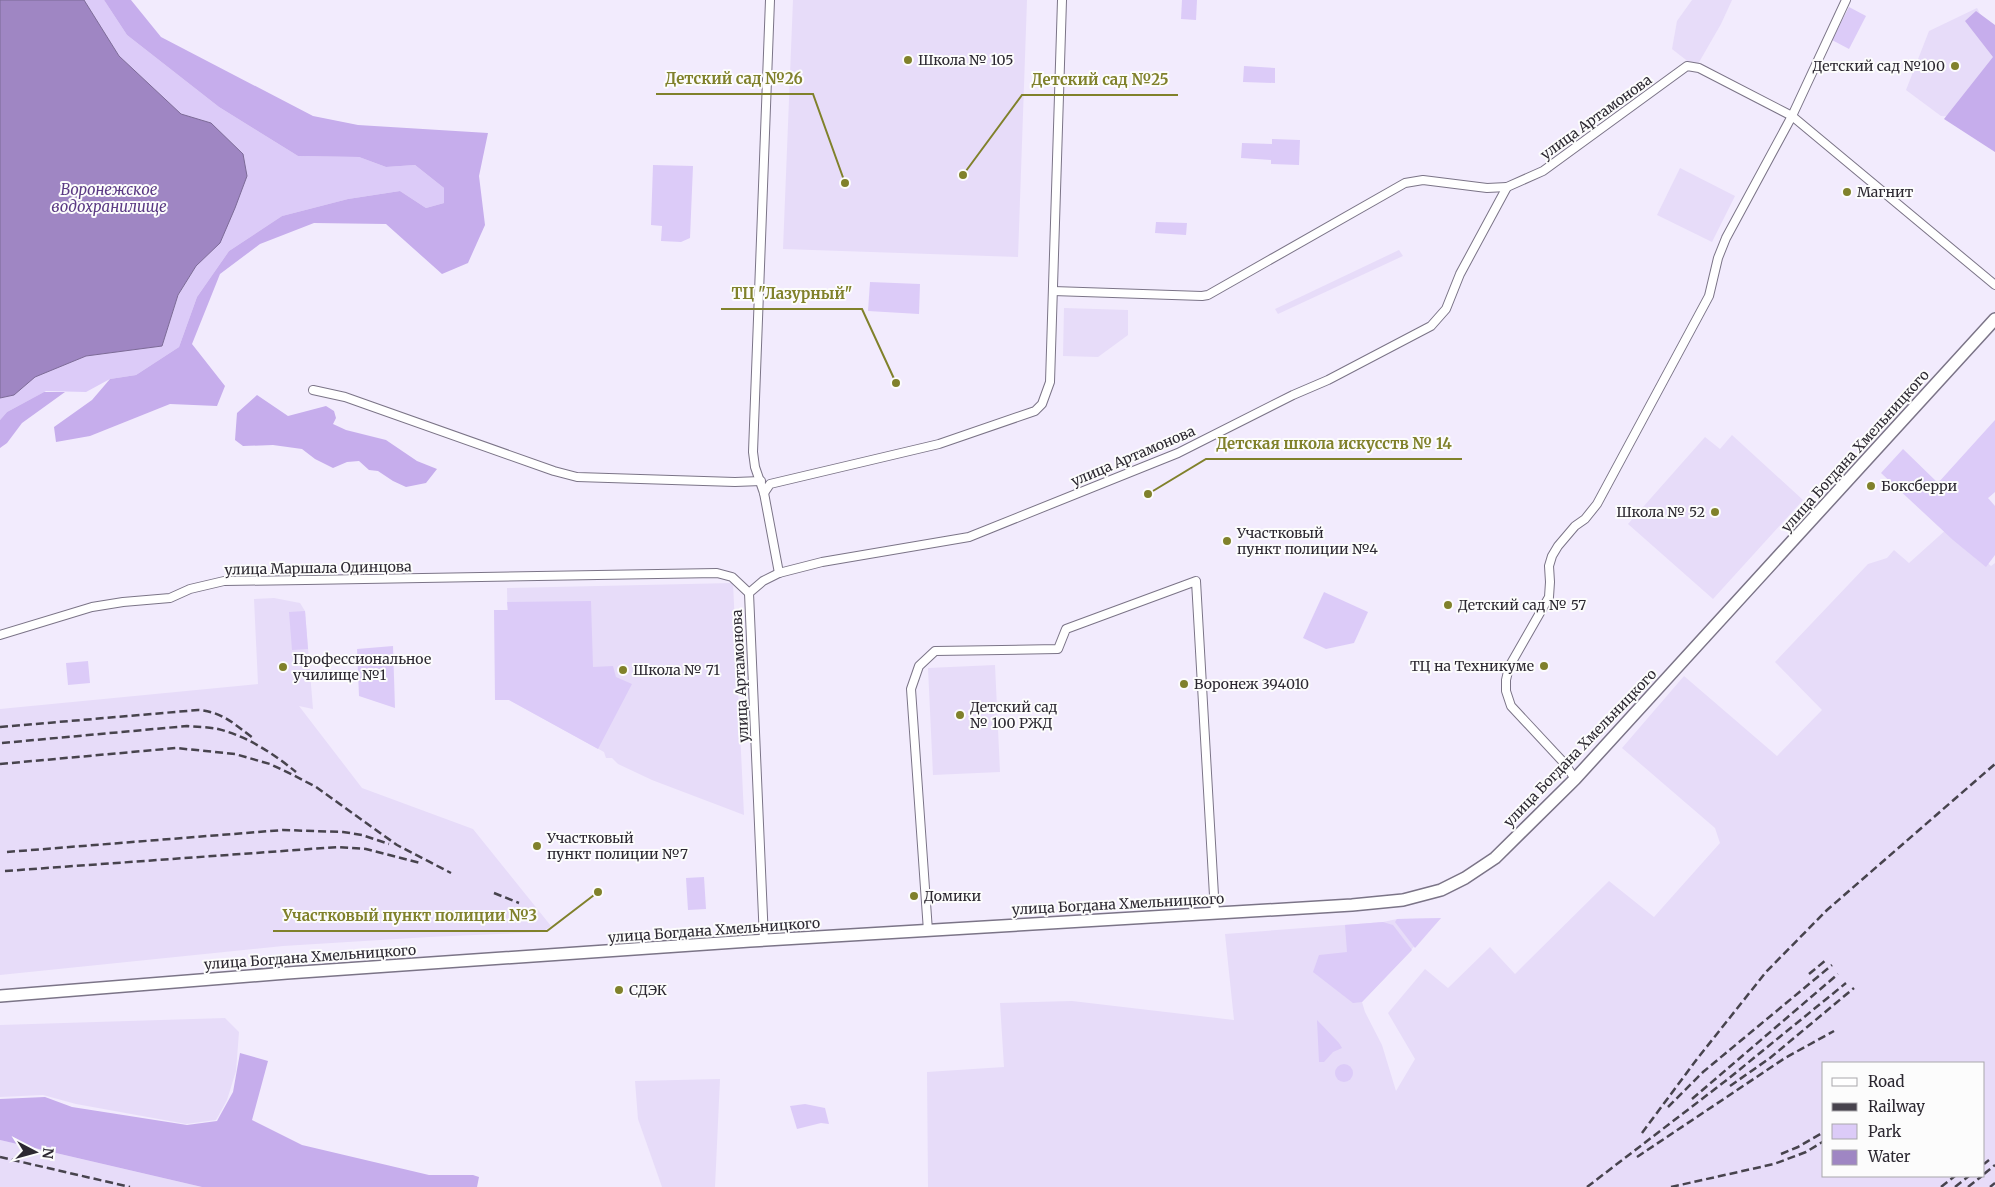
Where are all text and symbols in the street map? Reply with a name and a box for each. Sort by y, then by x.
place label: Школа № 105 [918,51,1013,69]
marker: Школа № 105 [902,54,914,66]
place label: Детский сад №100 [1813,57,1945,75]
marker: Детский сад №100 [1949,60,1961,72]
callout: Детский сад №26 [656,64,813,94]
callout: Детский сад №25 [1022,65,1178,95]
text: Детский сад №26 [665,69,803,88]
text: Детский сад №25 [1032,70,1168,89]
street label: улица Артамонова [1537,70,1656,163]
water label: Воронежское водохранилище [51,180,167,216]
place label: Магнит [1857,183,1914,201]
marker: Магнит [1841,186,1853,198]
callout: ТЦ "Лазурный" [721,279,862,309]
text: ТЦ "Лазурный" [732,284,853,303]
street label: улица Богдана Хмельницкого [1777,366,1933,536]
street label: улица Артамонова [1068,422,1198,490]
callout: Детская школа искусств № 14 [1206,429,1462,459]
text: Детская школа искусств № 14 [1216,434,1452,453]
place label: Боксберри [1881,477,1958,495]
marker: Боксберри [1865,480,1877,492]
place label: Школа № 52 [1616,503,1705,521]
marker: Школа № 52 [1709,506,1721,518]
place label: Участковый пункт полиции №4 [1236,524,1378,558]
marker: Участковый пункт полиции №4 [1221,535,1233,547]
street label: улица Маршала Одинцова [224,557,412,579]
place label: Детский сад № 57 [1458,596,1586,614]
marker: Детский сад № 57 [1442,599,1454,611]
street label: улица Артамонова [728,609,752,743]
place label: Профессиональное училище №1 [293,650,431,684]
place label: ТЦ на Техникуме [1410,657,1534,675]
marker: ТЦ на Техникуме [1538,660,1550,672]
marker: Профессиональное училище №1 [277,661,289,673]
place label: Школа № 71 [633,661,720,679]
marker: Школа № 71 [617,664,629,676]
street label: улица Богдана Хмельницкого [1500,665,1660,831]
place label: Воронеж 394010 [1194,675,1309,693]
marker: Воронеж 394010 [1178,678,1190,690]
place label: Детский сад № 100 РЖД [970,698,1058,732]
marker: Детский сад № 100 РЖД [954,709,966,721]
place label: Участковый пункт полиции №7 [546,829,688,863]
marker: Участковый пункт полиции №7 [531,840,543,852]
place label: Домики [924,887,981,905]
street label: улица Богдана Хмельницкого [1011,889,1225,919]
marker: Домики [908,890,920,902]
callout: Участковый пункт полиции №3 [273,901,547,931]
text: Участковый пункт полиции №3 [282,906,537,925]
street label: улица Богдана Хмельницкого [607,914,821,946]
street label: улица Богдана Хмельницкого [203,941,417,973]
place label: СДЭК [629,981,667,999]
marker: СДЭК [613,984,625,996]
legend [1822,1062,1985,1177]
text: Road [1868,1072,1904,1091]
text: Railway [1868,1097,1925,1116]
text: Park [1868,1122,1902,1141]
north arrow [10,1127,60,1177]
text: N [38,1147,57,1160]
text: Water [1867,1147,1911,1166]

